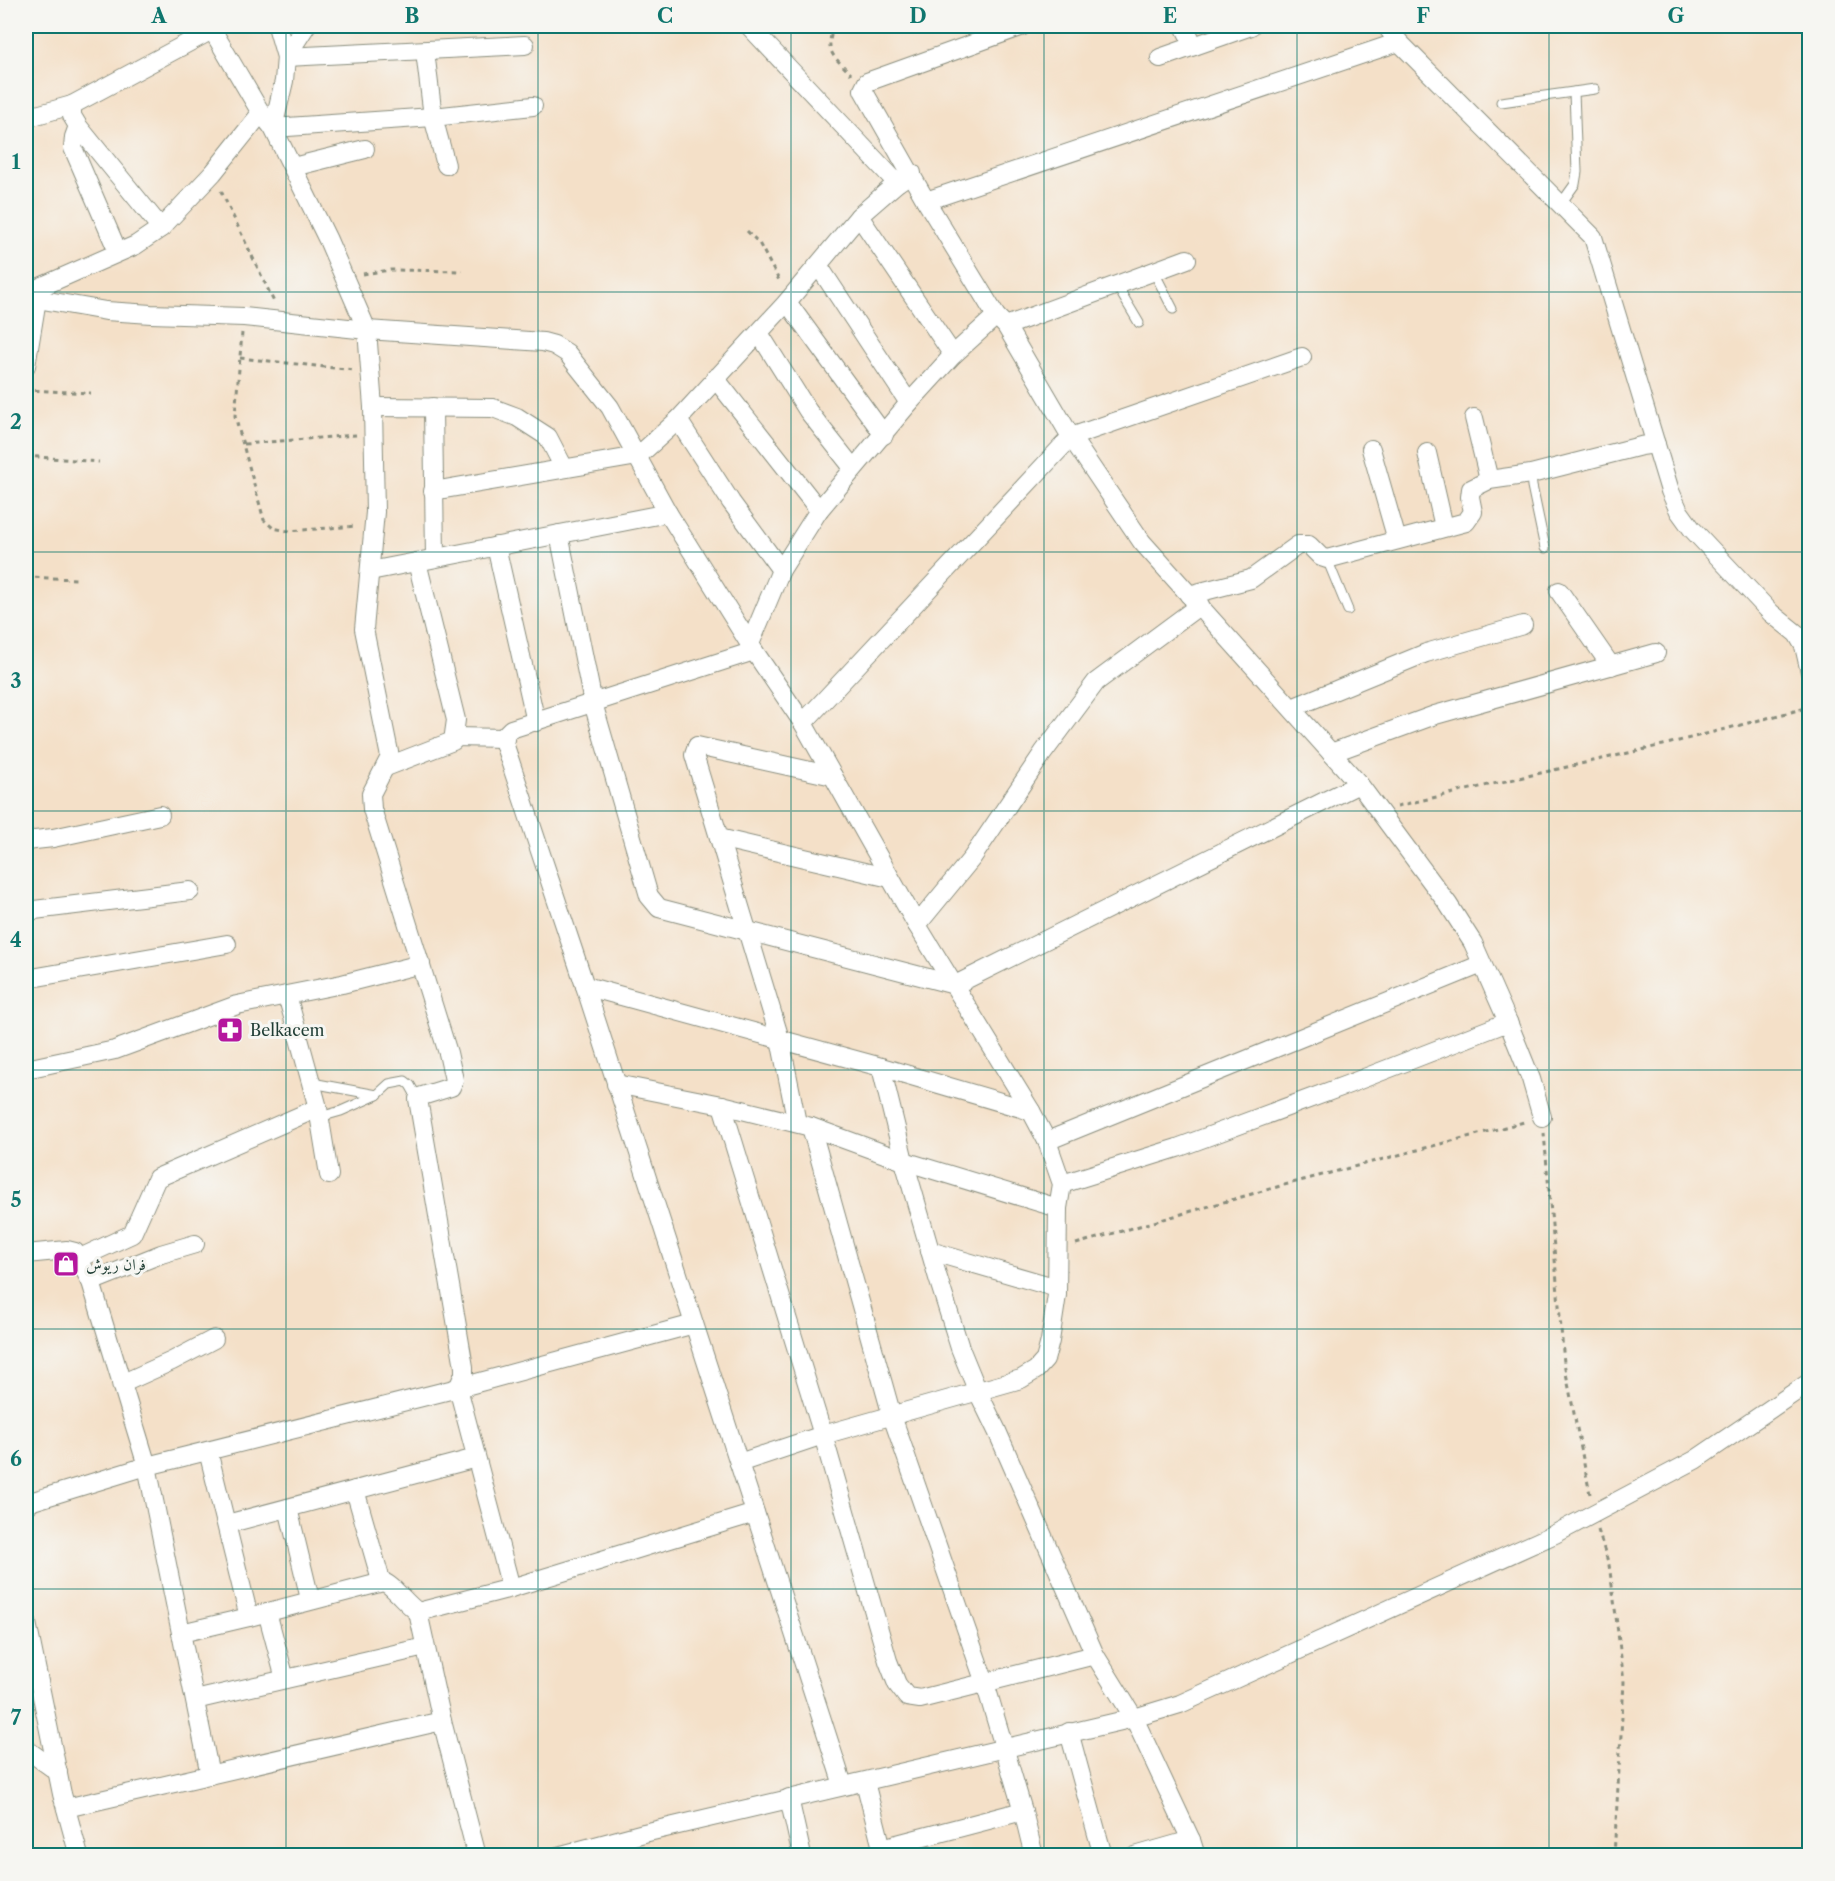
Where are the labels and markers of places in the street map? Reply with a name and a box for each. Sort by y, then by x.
pharmacy icon: Belkacem [215,1015,245,1045]
place label: Belkacem [250,1020,325,1040]
shop icon: فران ريوش [51,1249,81,1279]
place label: فران ريوش [86,1254,146,1275]

